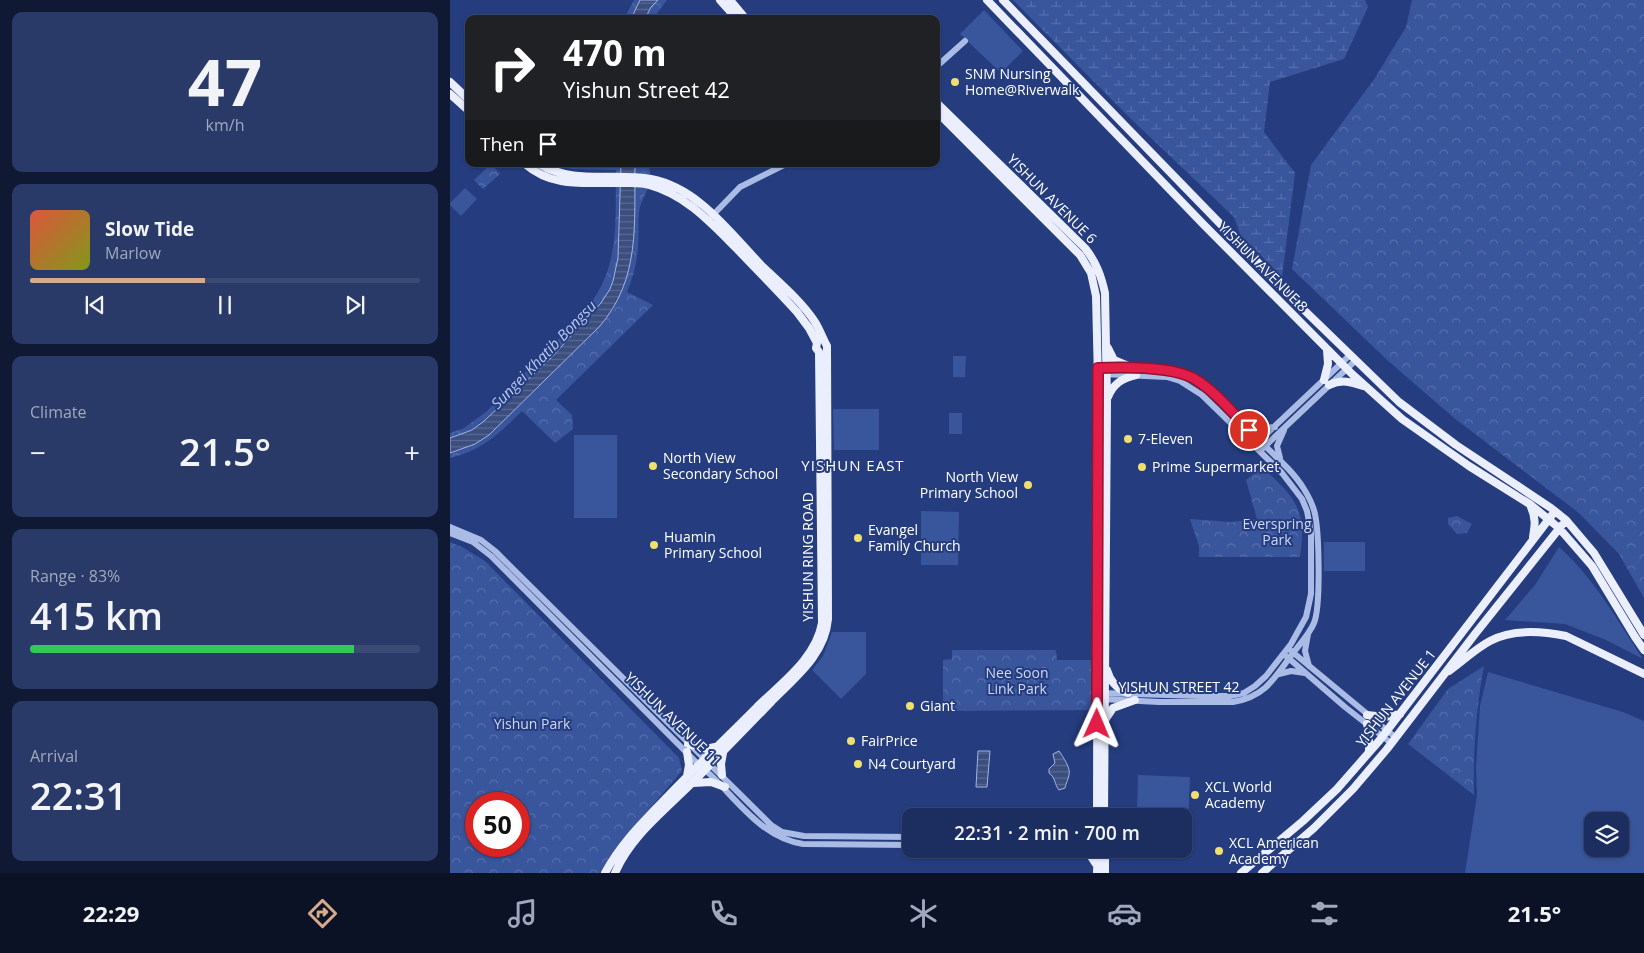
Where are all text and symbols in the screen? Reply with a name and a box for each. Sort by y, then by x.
text: 470 m [563,29,667,76]
icon: right [480,35,545,100]
text: 47 [188,37,262,125]
place label: SNM Nursing Home@Riverwalk [965,64,1080,99]
text: Yishun Street 42 [563,74,730,104]
marker: SNM Nursing Home@Riverwalk [949,76,961,88]
text: km/h [206,114,244,136]
icon: arrive [534,130,562,158]
text: Then [480,131,524,157]
street label: YISHUN AVENUE 6 [1003,150,1101,248]
text: Slow Tide [105,216,194,242]
street label: YISHUN AVENUE 8 [1214,218,1312,316]
text: Marlow [105,242,161,264]
icon: previous [81,291,109,319]
icon: pause [211,291,239,319]
icon: next [341,291,369,319]
water label: Sungei Khatib Bongsu [486,295,601,413]
text: Climate [30,401,87,423]
pin [1228,409,1270,451]
icon: arrive [1235,416,1263,444]
text: 21.5° [179,425,271,477]
place label: 7-Eleven [1138,429,1193,448]
text: − [30,433,46,471]
text: + [404,433,420,471]
marker: 7-Eleven [1122,433,1134,445]
place label: North View Secondary School [663,448,778,483]
district label: YISHUN EAST [801,455,905,475]
place label: Prime Supermarket [1152,457,1279,476]
marker: North View Secondary School [647,460,659,472]
marker: Prime Supermarket [1136,461,1148,473]
place label: North View Primary School [920,467,1018,502]
marker: North View Primary School [1022,479,1034,491]
street label: YISHUN RING ROAD [798,492,817,622]
park label: Everspring Park [1242,514,1312,549]
place label: Evangel Family Church [868,520,961,555]
place label: Huamin Primary School [664,527,762,562]
marker: Evangel Family Church [852,532,864,544]
marker: Huamin Primary School [648,539,660,551]
text: Range · 83% [30,565,120,587]
text: 415 km [30,589,163,641]
street label: YISHUN AVENUE 1 [1351,645,1440,751]
park label: Nee Soon Link Park [985,663,1049,698]
street label: YISHUN AVENUE 11 [621,668,726,770]
street label: YISHUN STREET 42 [1118,677,1240,696]
place label: Giant [920,696,955,715]
position arrow [1070,697,1122,749]
marker: Giant [904,700,916,712]
park label: Yishun Park [494,714,571,733]
place label: FairPrice [861,731,918,750]
marker: FairPrice [845,735,857,747]
text: Arrival [30,745,78,767]
place label: N4 Courtyard [868,754,956,773]
marker: N4 Courtyard [852,758,864,770]
text: 22:31 [30,769,127,821]
place label: XCL World Academy [1205,777,1272,812]
marker: XCL World Academy [1189,789,1201,801]
speed limit sign: 50 [465,792,530,857]
map controls [1584,812,1629,857]
button: layers [1584,812,1629,857]
text: 22:31 · 2 min · 700 m [954,820,1140,846]
place label: XCL American Academy [1229,833,1319,868]
marker: XCL American Academy [1213,845,1225,857]
icon: directions [305,896,340,931]
icon: music [505,896,540,931]
icon: phone [706,896,741,931]
icon: climate [906,896,941,931]
icon: car [1107,896,1142,931]
icon: filters [1307,896,1342,931]
text: 22:29 [83,898,139,928]
text: 21.5° [1508,898,1561,928]

